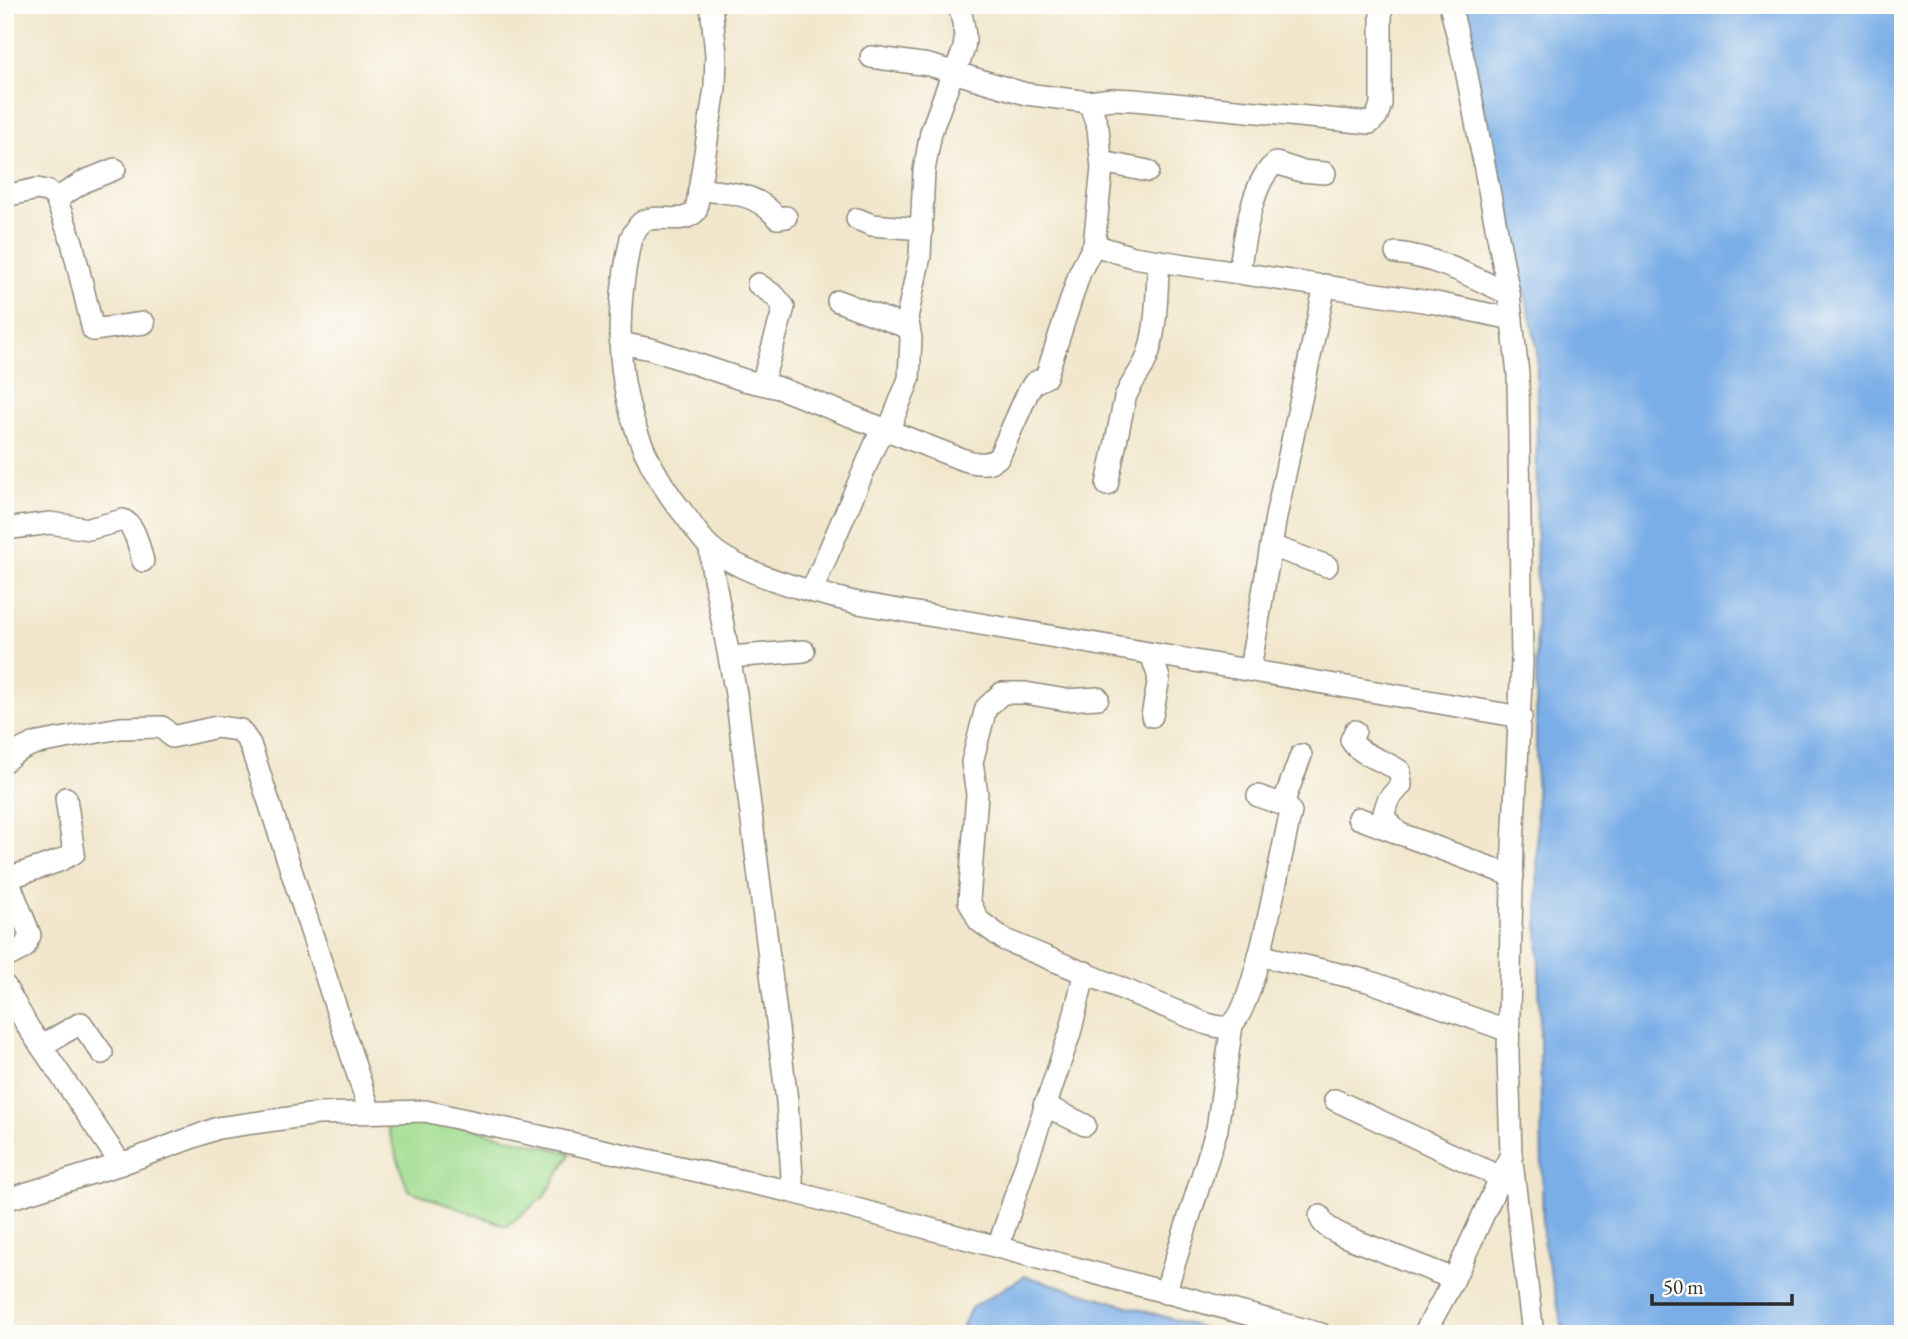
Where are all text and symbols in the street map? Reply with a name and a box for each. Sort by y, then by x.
scale bar [1652,1262,1792,1306]
text: 50 m [1663,1273,1704,1300]

